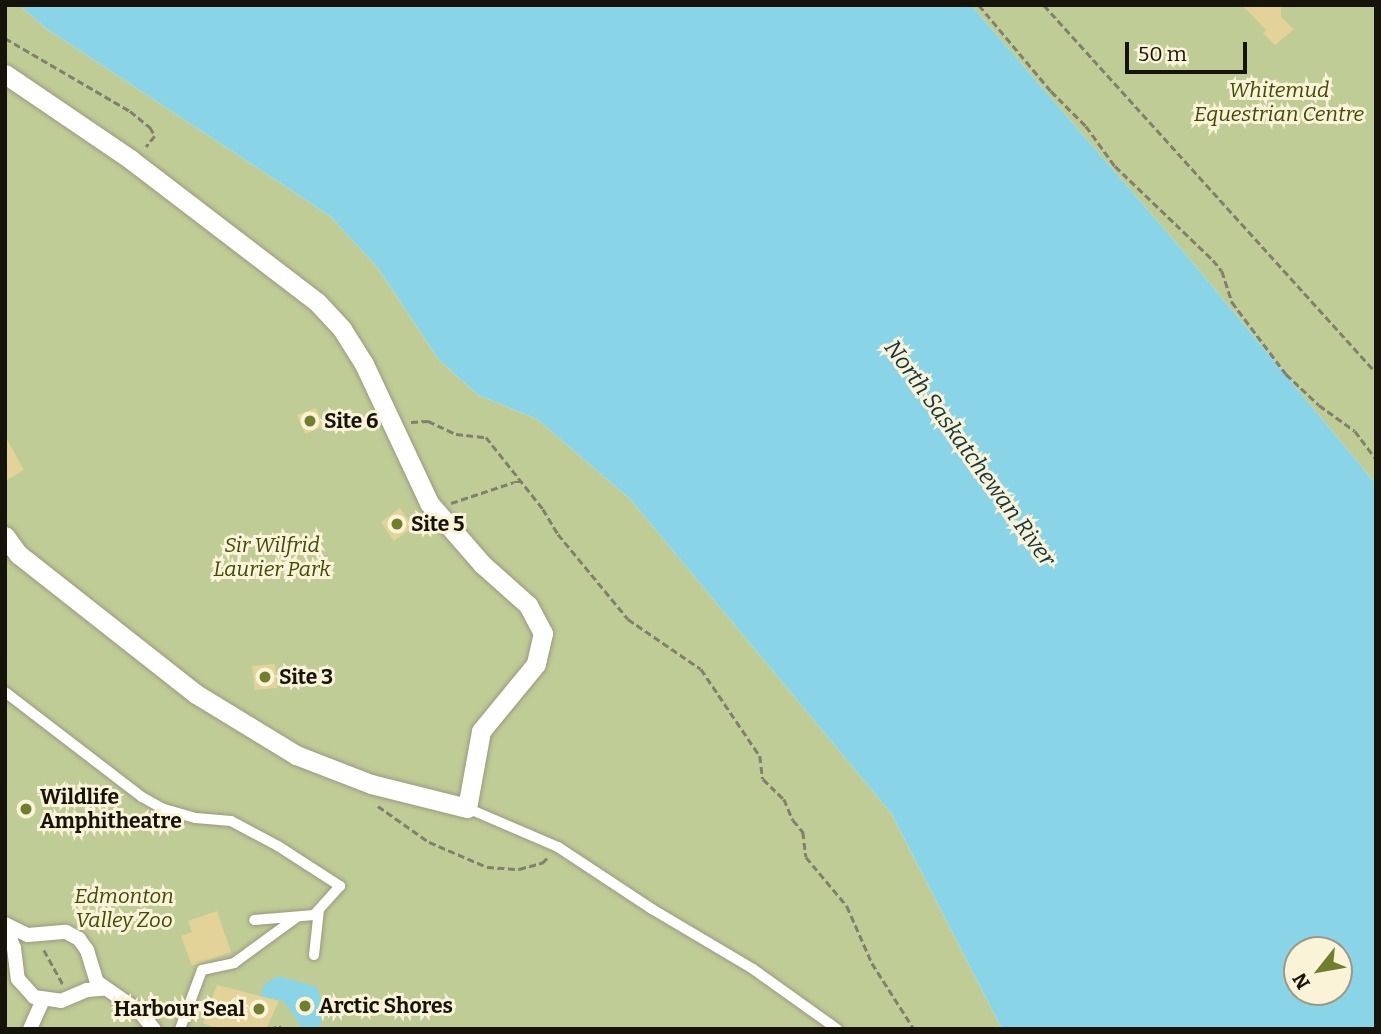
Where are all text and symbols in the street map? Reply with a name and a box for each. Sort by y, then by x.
scale bar [1129,28,1252,72]
text: 50 m [1138,41,1187,67]
park label: Whitemud Equestrian Centre [1194,77,1364,127]
water label: North Saskatchewan River [879,335,1061,571]
place label: Site 6 [324,408,378,434]
marker: Site 6 [302,413,318,429]
place label: Site 5 [411,511,465,537]
marker: Site 5 [389,516,405,532]
park label: Sir Wilfrid Laurier Park [213,532,331,582]
place label: Site 3 [279,664,333,690]
marker: Site 3 [257,669,273,685]
place label: Wildlife Amphitheatre [40,784,182,834]
marker: Wildlife Amphitheatre [18,801,34,817]
park label: Edmonton Valley Zoo [74,883,174,933]
north arrow [1283,936,1353,1006]
text: N [1288,969,1315,993]
place label: Arctic Shores [319,993,453,1019]
place label: Harbour Seal [114,996,245,1022]
marker: Arctic Shores [297,998,313,1014]
marker: Harbour Seal [251,1001,267,1017]

